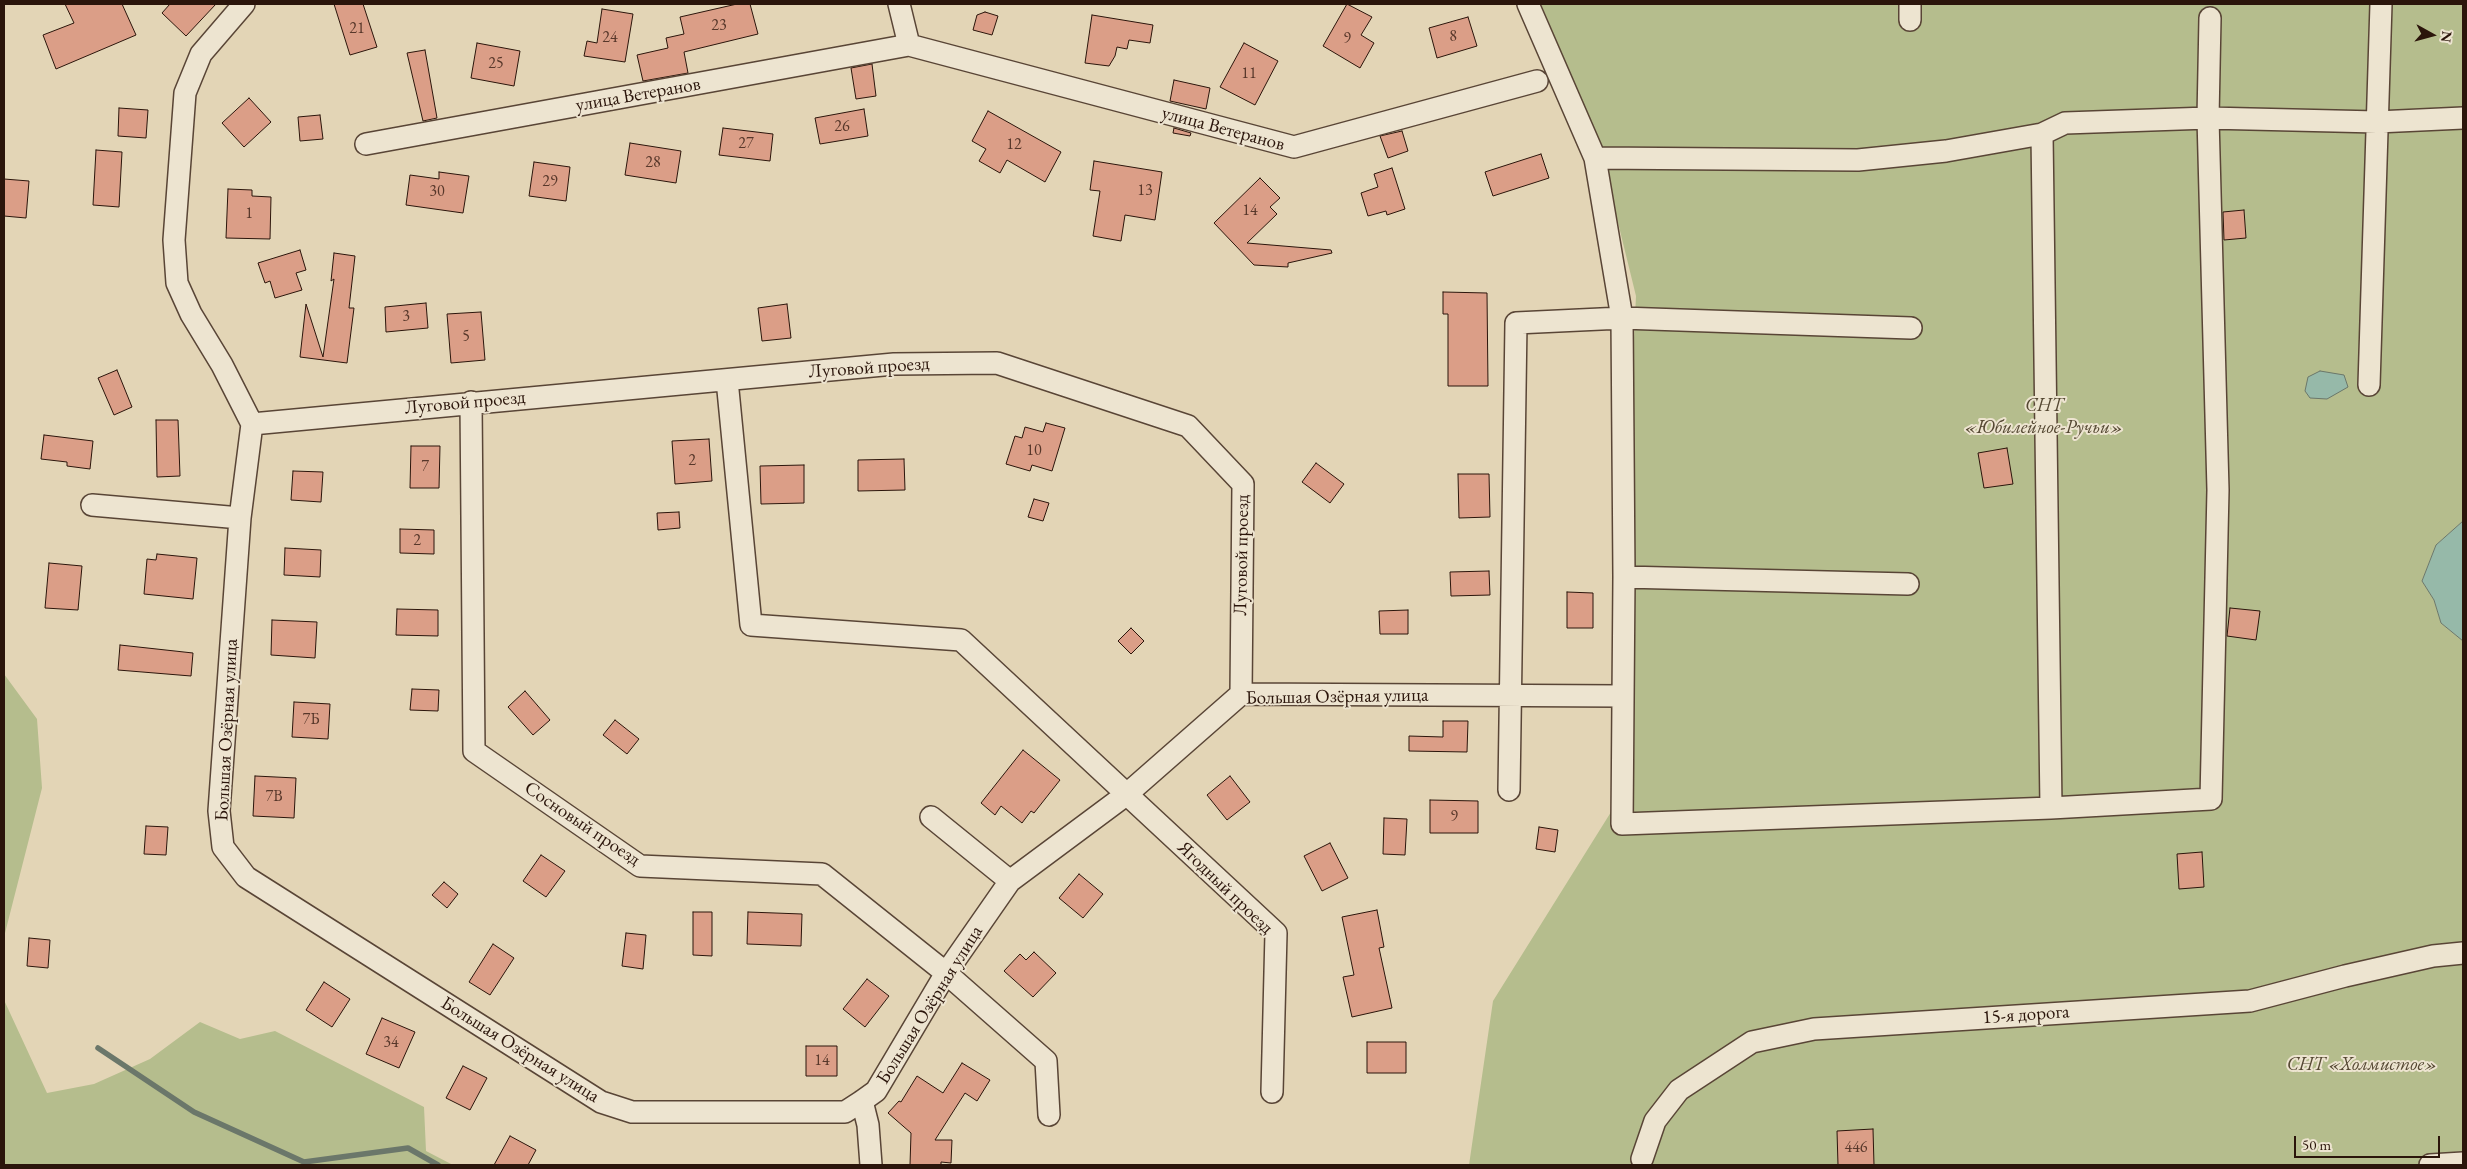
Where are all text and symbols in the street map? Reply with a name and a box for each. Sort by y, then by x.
north arrow [2407,10,2457,60]
house number: 23 [711,16,727,36]
house number: 21 [349,19,365,39]
house number: 8 [1449,27,1457,47]
house number: 24 [602,28,618,48]
house number: 9 [1343,29,1351,49]
text: N [2437,30,2457,44]
house number: 25 [488,54,504,74]
house number: 11 [1241,64,1257,84]
street label: улица Ветеранов [574,73,702,117]
street label: улица Ветеранов [1159,102,1287,156]
house number: 26 [834,117,850,137]
house number: 27 [738,134,754,154]
house number: 12 [1006,135,1022,155]
house number: 28 [645,153,661,173]
house number: 29 [542,172,558,192]
house number: 13 [1137,181,1153,201]
house number: 30 [429,182,445,202]
house number: 14 [1242,201,1258,221]
house number: 1 [245,204,253,224]
house number: 3 [402,307,410,327]
house number: 5 [462,327,470,347]
street label: Луговой проезд [808,352,930,384]
street label: Луговой проезд [404,386,526,420]
park label: СНТ «Юбилейное-Ручьи» [1965,395,2123,439]
house number: 10 [1026,441,1042,461]
house number: 2 [688,451,696,471]
house number: 7 [421,457,429,477]
street label: Луговой проезд [1230,494,1254,616]
house number: 2 [413,531,421,551]
street label: Большая Озёрная улица [211,638,243,822]
street label: Большая Озёрная улица [1245,684,1429,710]
house number: 7Б [302,710,320,730]
street label: Сосновый проезд [520,777,644,871]
house number: 7В [265,787,283,807]
house number: 9 [1450,807,1458,827]
street label: Ягодный проезд [1172,837,1278,939]
street label: Большая Озёрная улица [872,921,988,1089]
street label: Большая Озёрная улица [436,992,604,1108]
street label: 15-я дорога [1982,1001,2070,1029]
house number: 34 [383,1033,399,1053]
house number: 14 [814,1051,830,1071]
park label: СНТ «Холмистое» [2287,1054,2437,1076]
scale bar [2297,1126,2443,1158]
text: 50 m [2302,1135,2331,1154]
house number: 446 [1844,1138,1868,1158]

